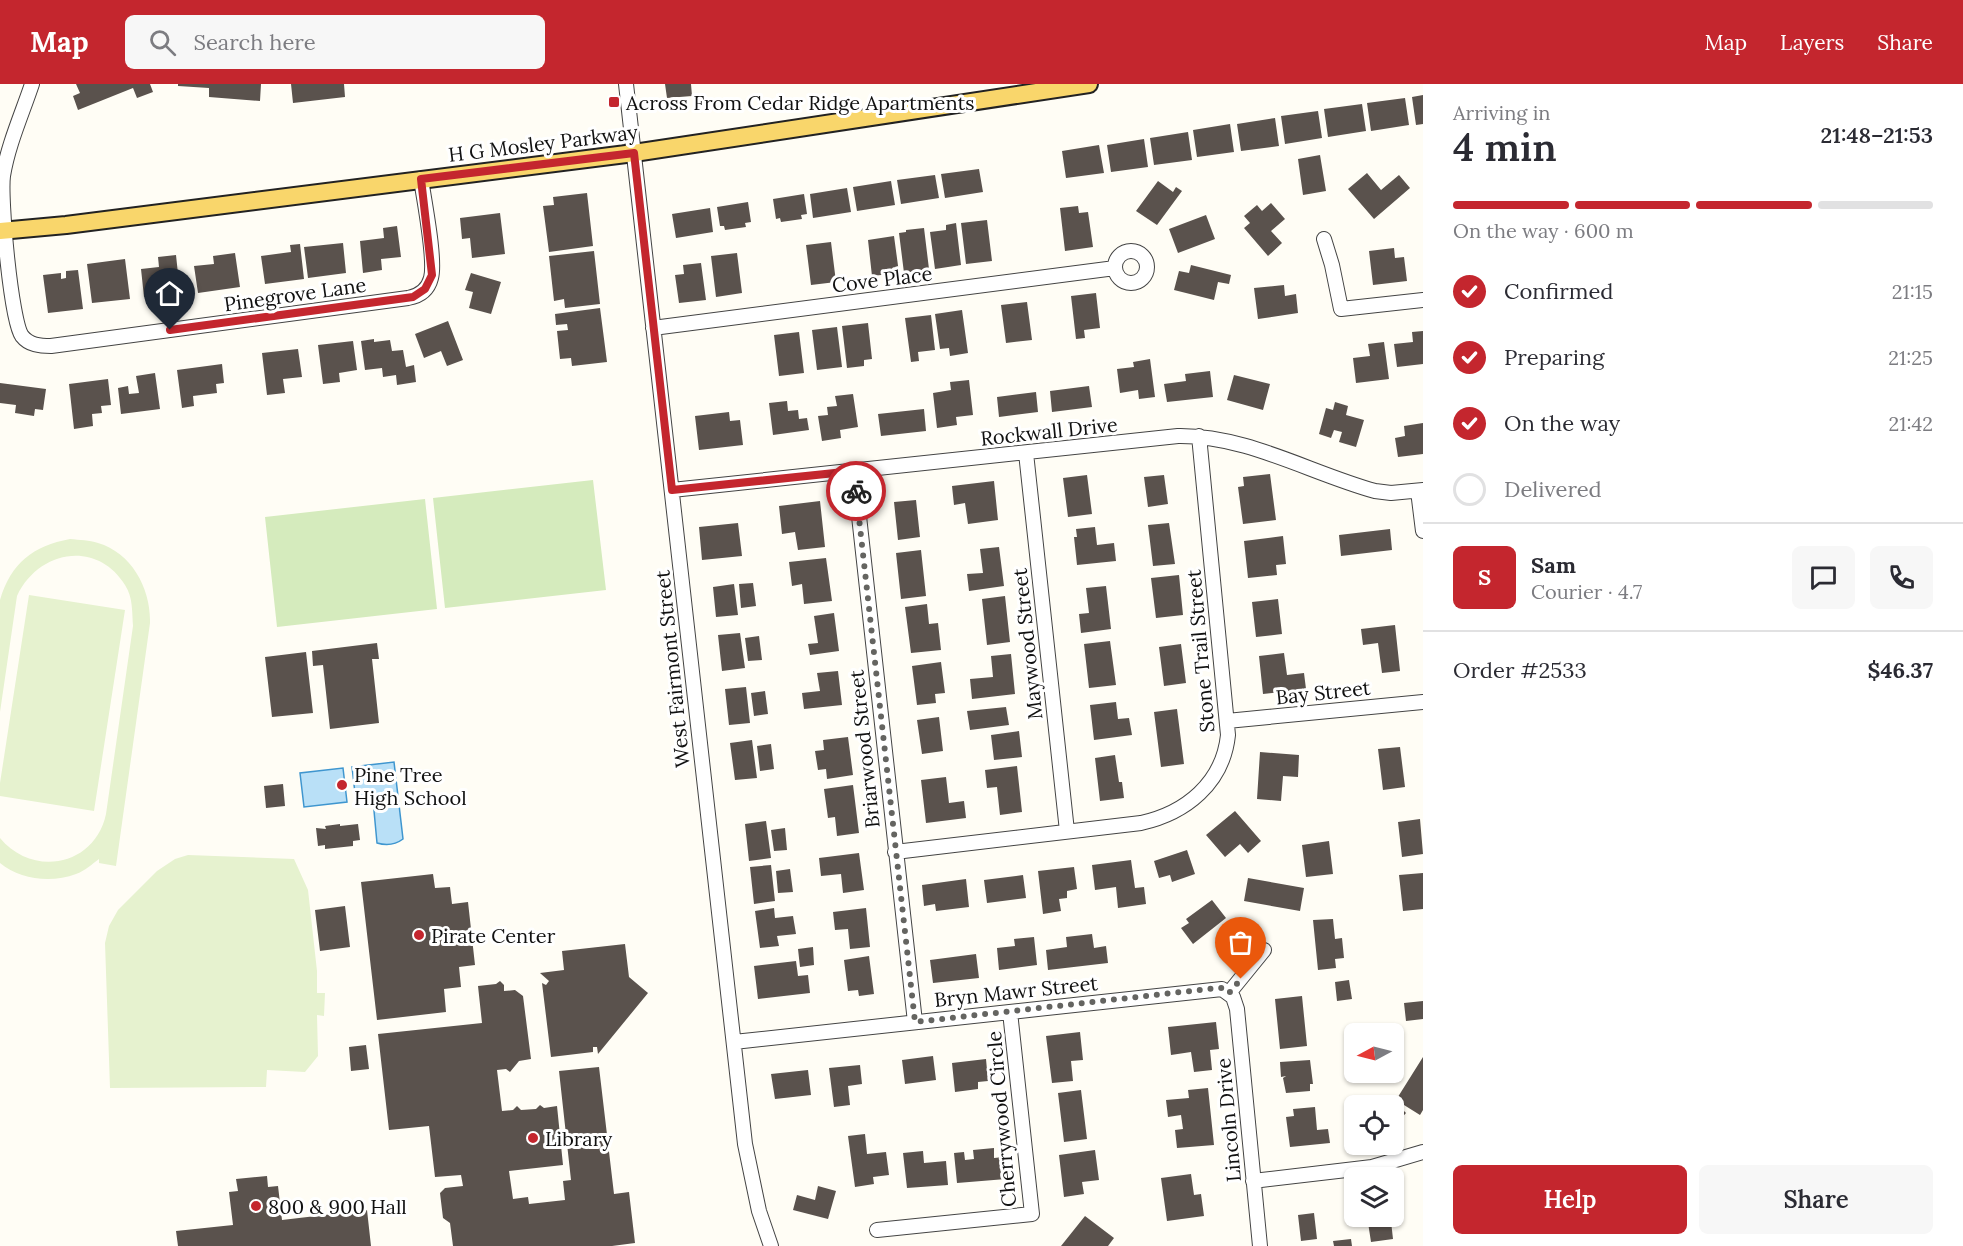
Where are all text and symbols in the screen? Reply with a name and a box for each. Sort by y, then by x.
search box [125,15,545,69]
text: Map [30,24,89,60]
icon: search [146,26,179,59]
text: Search here [194,28,316,56]
text: Map [1704,29,1747,56]
text: Layers [1780,29,1844,56]
text: Share [1877,29,1933,56]
place label: Across From Cedar Ridge Apartments [625,90,974,115]
marker: Across From Cedar Ridge Apartments [607,95,621,109]
text: Arriving in [1453,100,1550,125]
street label: H G Mosley Parkway [447,119,640,167]
text: 21:48–21:53 [1821,121,1933,149]
text: 4 min [1453,122,1557,172]
text: On the way · 600 m [1453,218,1634,243]
street label: Cove Place [830,260,934,298]
pin [144,268,195,330]
street label: Pinegrove Lane [222,272,368,316]
icon: check [1453,275,1486,308]
icon: home [153,277,186,310]
text: Confirmed [1504,277,1613,305]
text: 21:15 [1892,279,1933,304]
icon: check [1453,341,1486,374]
text: Preparing [1504,343,1604,371]
text: 21:25 [1888,345,1933,370]
icon: check [1453,407,1486,440]
text: On the way [1504,409,1620,437]
street label: Rockwall Drive [979,411,1119,451]
text: 21:42 [1888,411,1933,436]
courier [826,461,886,521]
icon: bike [840,475,873,508]
text: Delivered [1504,475,1602,503]
button: chat [1792,546,1855,609]
button: phone [1870,546,1933,609]
text: Sam [1531,551,1576,579]
text: S [1478,563,1491,591]
street label: Maywood Street [1007,567,1047,721]
street label: Stone Trail Street [1180,568,1220,733]
street label: West Fairmont Street [649,569,695,769]
text: Courier · 4.7 [1531,579,1642,604]
text: Order #2533 [1453,656,1587,684]
text: $46.37 [1868,656,1933,684]
street label: Briarwood Street [843,668,885,829]
street label: Bay Street [1274,675,1372,709]
place label: Pine Tree High School [354,762,467,810]
marker: Pine Tree High School [335,778,349,792]
pin [1215,917,1266,979]
place label: Pirate Center [431,923,556,948]
icon: bag [1224,926,1257,959]
marker: Pirate Center [412,928,426,942]
street label: Bryn Mawr Street [933,970,1099,1012]
north arrow [1344,1023,1404,1083]
map controls [1344,1023,1404,1227]
street label: Cherrywood Circle [981,1030,1021,1208]
street label: Lincoln Drive [1210,1057,1246,1183]
button: locate [1344,1095,1404,1155]
place label: Library [545,1126,613,1151]
marker: Library [526,1131,540,1145]
button: Help [1453,1165,1687,1234]
button: Share [1699,1165,1933,1234]
button: layers [1344,1167,1404,1227]
place label: 800 & 900 Hall [268,1194,407,1219]
marker: 800 & 900 Hall [249,1199,263,1213]

